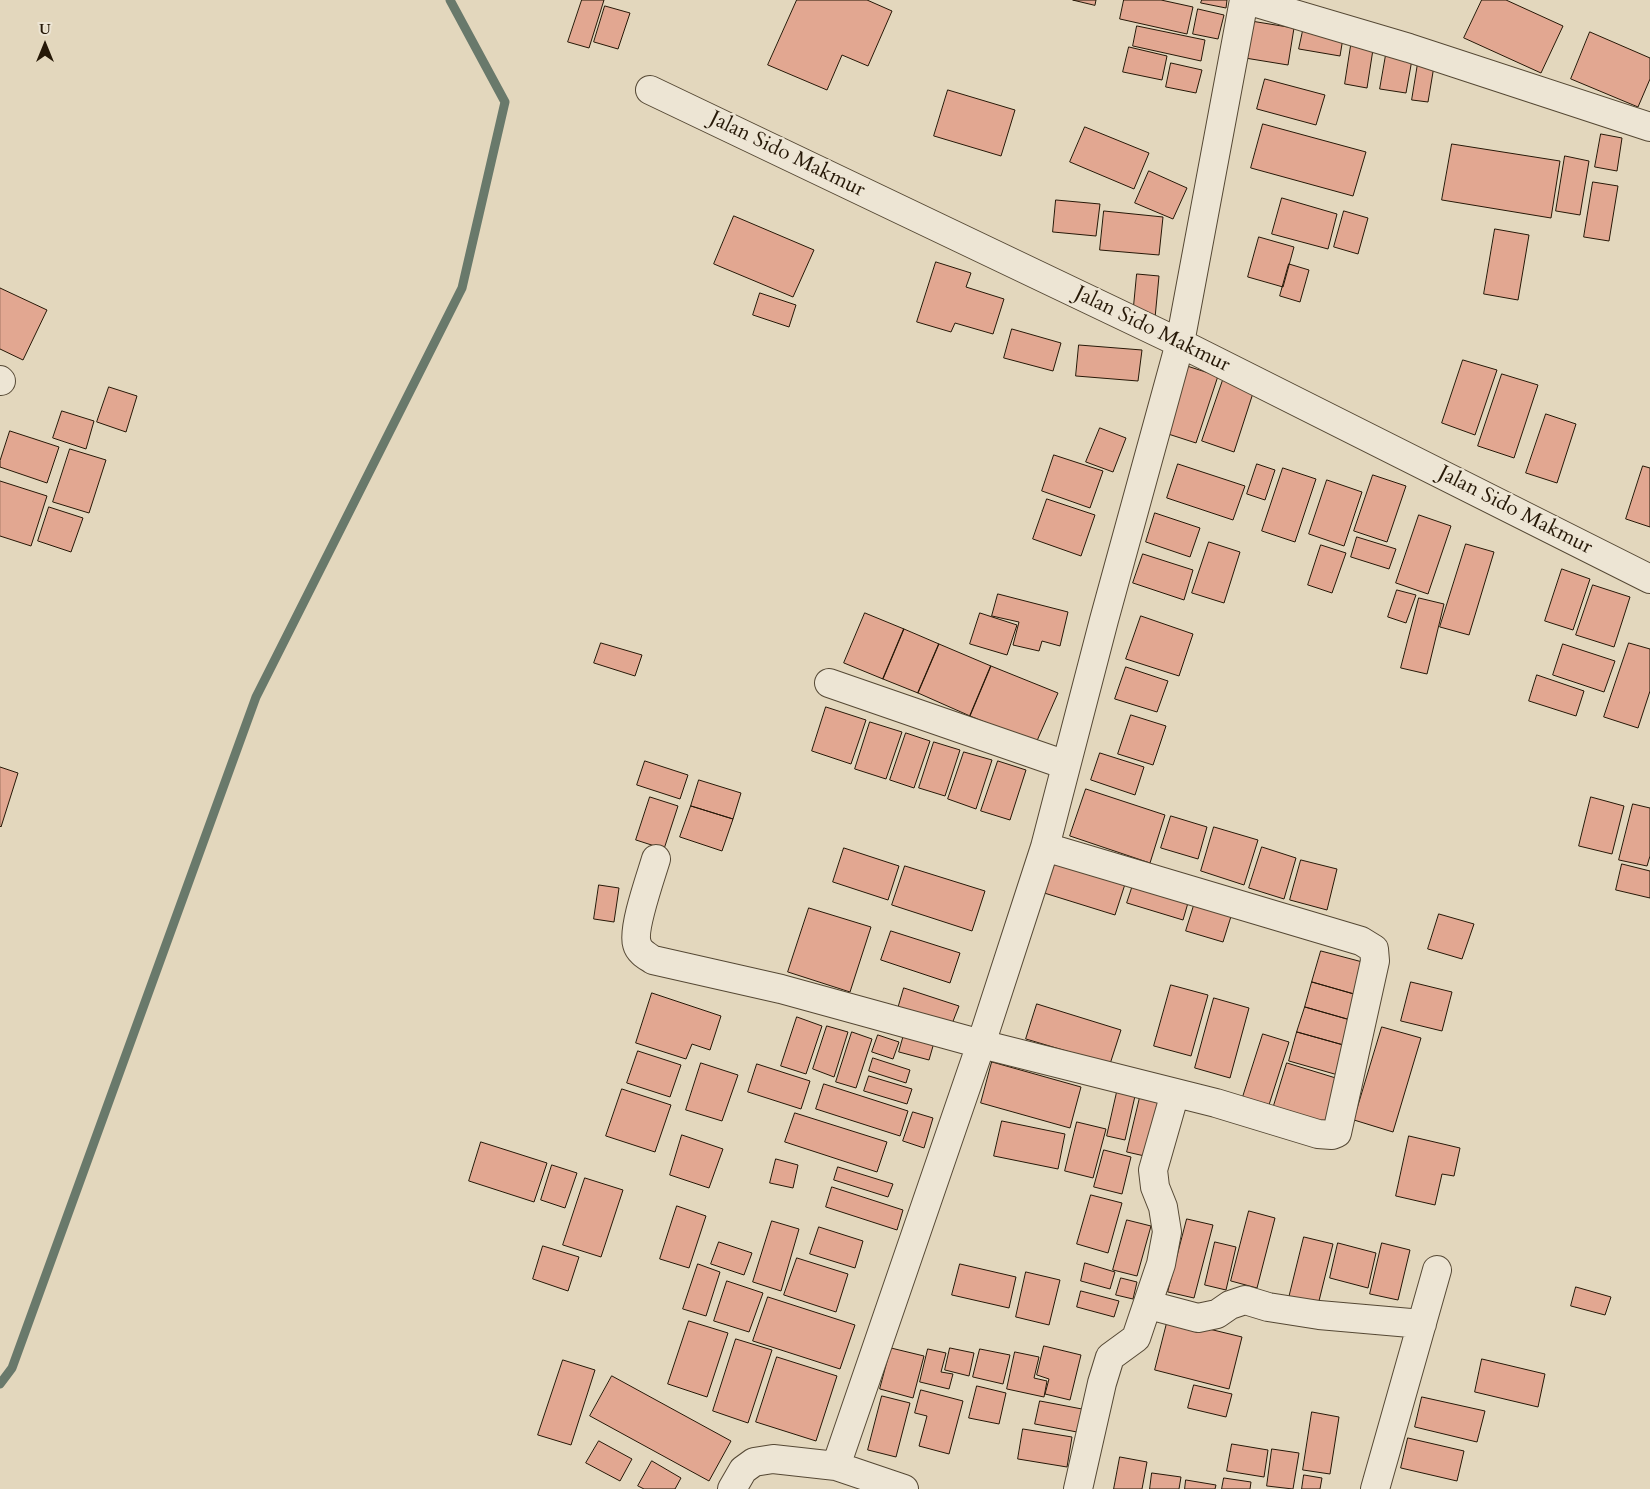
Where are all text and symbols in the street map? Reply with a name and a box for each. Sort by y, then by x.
north arrow [20,20,70,70]
text: U [39,20,51,39]
street label: Jalan Sido Makmur [705,106,869,204]
street label: Jalan Sido Makmur [1070,281,1234,379]
street label: Jalan Sido Makmur [1434,461,1596,561]

